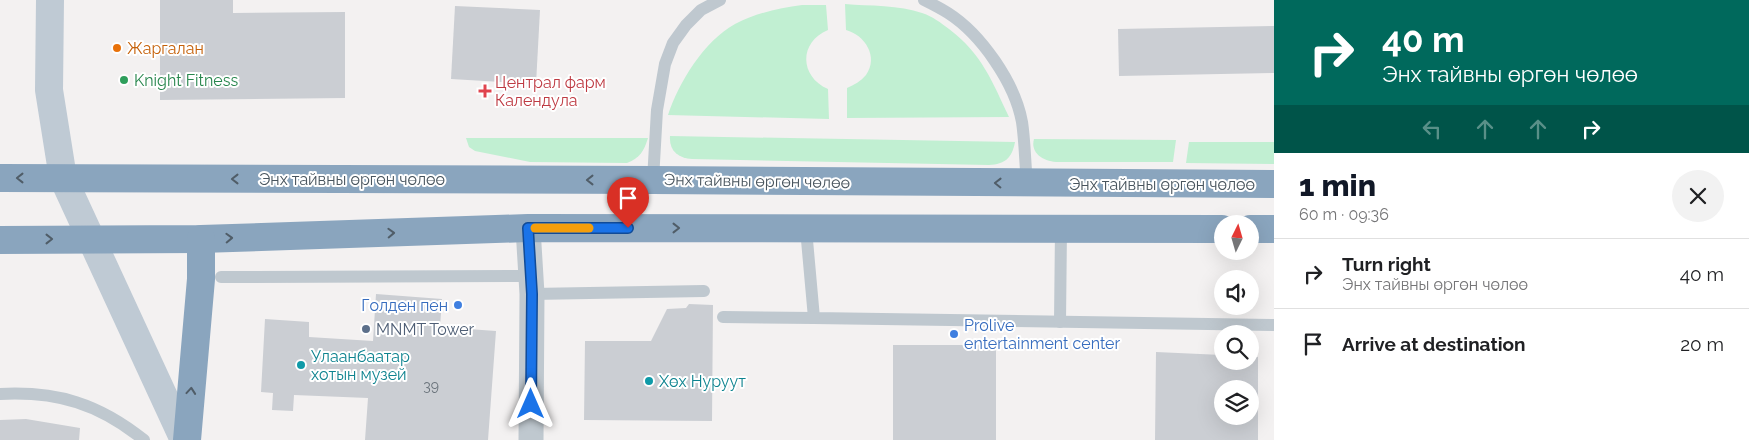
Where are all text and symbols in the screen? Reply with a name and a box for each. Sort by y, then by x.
text: 40 m [1382,19,1464,60]
icon: right [1299,20,1364,85]
place label: Жаргалан [127,39,204,58]
marker: Жаргалан [111,42,123,54]
text: Энх тайвны өргөн чөлөө [1382,61,1638,87]
place label: Knight Fitness [134,71,238,90]
place label: Централ фарм Календула [495,73,606,110]
marker: Knight Fitness [118,74,130,86]
marker: Централ фарм Календула [479,85,491,97]
icon: left [1418,115,1446,143]
icon: ahead [1471,115,1499,143]
icon: ahead [1524,115,1552,143]
icon: right [1577,115,1605,143]
text: 1 min [1299,168,1376,203]
street label: Энх тайвны өргөн чөлөө [259,170,445,189]
street label: Энх тайвны өргөн чөлөө [664,170,850,192]
button: close [1672,170,1724,222]
one-way arrow [16,173,24,183]
one-way arrow [231,174,239,184]
one-way arrow [586,175,594,185]
street label: Энх тайвны өргөн чөлөө [1069,175,1255,194]
pin [607,177,649,228]
one-way arrow [994,178,1002,188]
icon: arrive [614,184,642,212]
text: 60 m · 09:36 [1299,205,1389,224]
north arrow [1214,215,1259,260]
map controls [1214,215,1259,425]
one-way arrow [672,223,680,233]
one-way arrow [387,227,395,238]
one-way arrow [225,233,233,243]
one-way arrow [45,234,53,244]
text: Turn right [1342,253,1431,275]
icon: right [1299,260,1327,288]
text: 40 m [1680,263,1724,285]
button: sound [1214,270,1259,315]
text: Энх тайвны өргөн чөлөө [1342,275,1528,294]
place label: Голден пен [361,296,448,315]
marker: Голден пен [452,299,464,311]
place label: Prolive entertainment center [964,316,1121,353]
place label: MNMT Tower [376,320,475,339]
marker: MNMT Tower [360,323,372,335]
button: search [1214,325,1259,370]
marker: Prolive entertainment center [948,328,960,340]
icon: arrive [1299,330,1327,358]
text: Arrive at destination [1342,333,1526,355]
text: 20 m [1680,333,1724,355]
place label: Улаанбаатар хотын музей [311,347,410,384]
marker: Улаанбаатар хотын музей [295,359,307,371]
place label: Хөх Нуруут [659,372,746,391]
marker: Хөх Нуруут [643,375,655,387]
position arrow [504,377,556,429]
house number: 39 [423,378,439,394]
button: layers [1214,380,1259,425]
one-way arrow [185,387,196,395]

